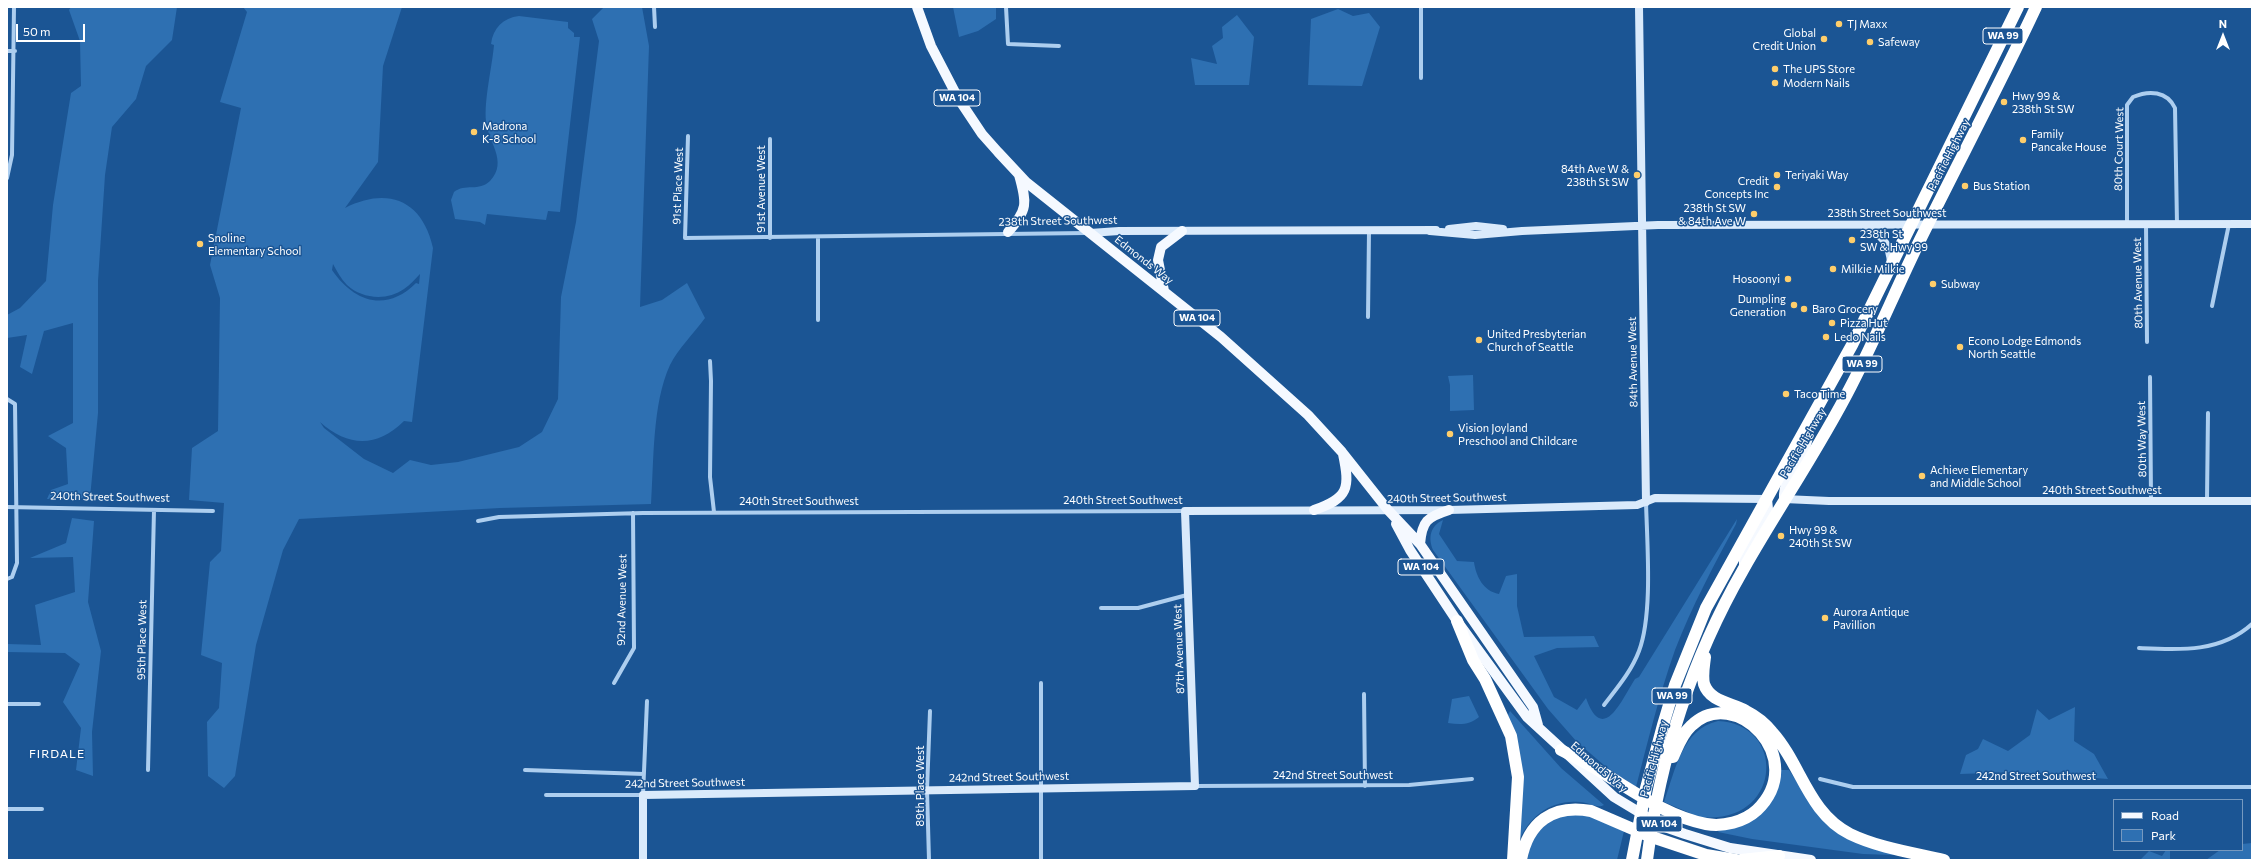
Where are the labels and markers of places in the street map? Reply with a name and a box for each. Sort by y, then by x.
place label: TJ Maxx [1847,17,1887,31]
marker: TJ Maxx [1834,19,1844,29]
place label: Global Credit Union [1753,26,1816,52]
marker: Global Credit Union [1819,34,1829,44]
place label: Safeway [1878,35,1920,49]
marker: Safeway [1865,37,1875,47]
place label: The UPS Store [1783,62,1855,76]
marker: The UPS Store [1770,64,1780,74]
place label: Modern Nails [1783,76,1850,90]
marker: Modern Nails [1770,78,1780,88]
place label: Hwy 99 & 238th St SW [2012,89,2074,115]
marker: Hwy 99 & 238th St SW [1999,97,2009,107]
place label: Madrona K-8 School [482,119,536,145]
marker: Madrona K-8 School [469,127,479,137]
place label: Family Pancake House [2031,127,2107,153]
marker: Family Pancake House [2018,135,2028,145]
place label: 84th Ave W & 238th St SW [1561,162,1629,188]
place label: Teriyaki Way [1785,168,1848,182]
marker: 84th Ave W & 238th St SW [1632,170,1642,180]
marker: Teriyaki Way [1772,170,1782,180]
place label: Credit Concepts Inc [1704,174,1769,200]
place label: Bus Station [1973,179,2030,193]
marker: Bus Station [1960,181,1970,191]
marker: Credit Concepts Inc [1772,182,1782,192]
place label: 238th St SW & 84th Ave W [1678,201,1746,227]
marker: 238th St SW & 84th Ave W [1749,209,1759,219]
place label: 238th St SW & Hwy 99 [1860,227,1928,253]
place label: Snoline Elementary School [208,231,301,257]
marker: 238th St SW & Hwy 99 [1847,235,1857,245]
marker: Snoline Elementary School [195,239,205,249]
place label: Milkie Milkie [1841,262,1905,276]
marker: Milkie Milkie [1828,264,1838,274]
place label: Hosoonyi [1732,272,1780,286]
marker: Hosoonyi [1783,274,1793,284]
place label: Subway [1941,277,1980,291]
marker: Subway [1928,279,1938,289]
place label: Dumpling Generation [1730,292,1786,318]
marker: Dumpling Generation [1789,300,1799,310]
place label: Baro Grocery [1812,302,1878,316]
marker: Baro Grocery [1799,304,1809,314]
place label: Pizza Hut [1840,316,1887,330]
marker: Pizza Hut [1827,318,1837,328]
place label: United Presbyterian Church of Seattle [1487,327,1586,353]
place label: Ledo Nails [1834,330,1886,344]
marker: Ledo Nails [1821,332,1831,342]
place label: Econo Lodge Edmonds North Seattle [1968,334,2081,360]
marker: United Presbyterian Church of Seattle [1474,335,1484,345]
marker: Econo Lodge Edmonds North Seattle [1955,342,1965,352]
place label: Taco Time [1794,387,1845,401]
marker: Taco Time [1781,389,1791,399]
place label: Vision Joyland Preschool and Childcare [1458,421,1577,447]
marker: Vision Joyland Preschool and Childcare [1445,429,1455,439]
place label: Achieve Elementary and Middle School [1930,463,2028,489]
marker: Achieve Elementary and Middle School [1917,471,1927,481]
place label: Hwy 99 & 240th St SW [1789,523,1852,549]
marker: Hwy 99 & 240th St SW [1776,531,1786,541]
place label: Aurora Antique Pavillion [1833,605,1909,631]
marker: Aurora Antique Pavillion [1820,613,1830,623]

